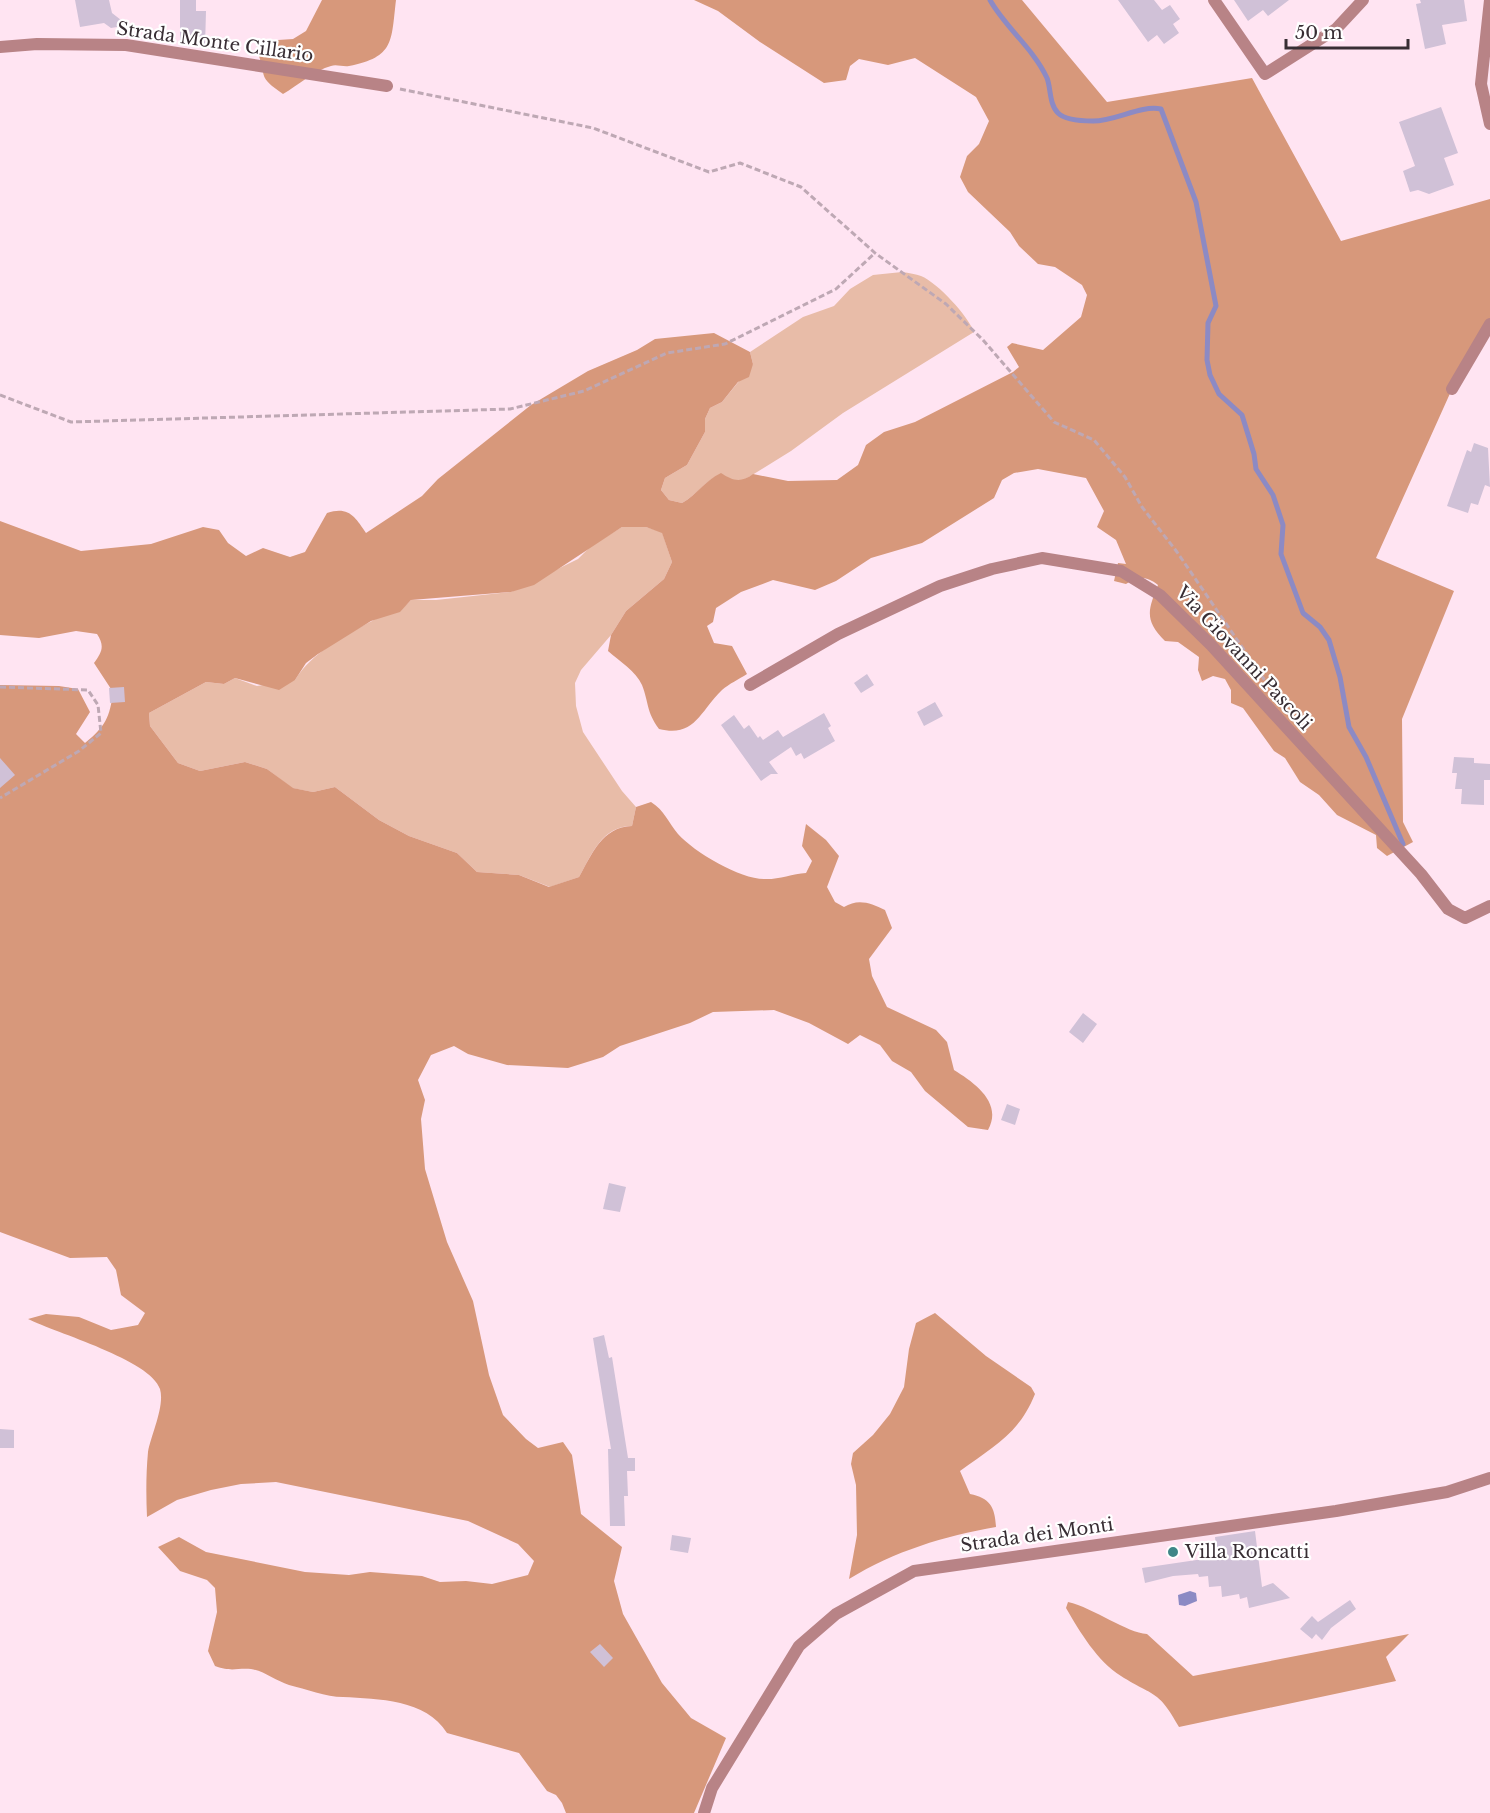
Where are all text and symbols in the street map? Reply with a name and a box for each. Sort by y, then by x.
scale bar [1286,12,1408,50]
street label: Strada Monte Cillario [115,17,315,67]
text: 50 m [1295,22,1343,44]
street label: Via Giovanni Pascoli [1171,581,1316,735]
street label: Strada dei Monti [959,1513,1115,1557]
place label: Villa Roncatti [1184,1541,1309,1563]
marker: Villa Roncatti [1166,1545,1180,1559]

